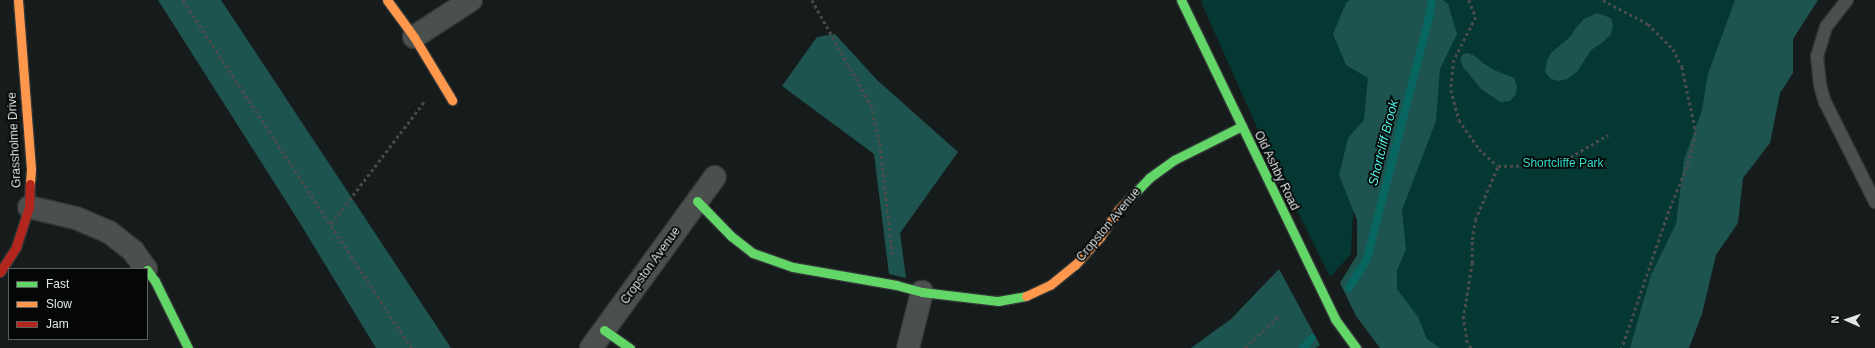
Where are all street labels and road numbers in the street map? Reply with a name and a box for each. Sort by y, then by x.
street label: Grassholme Drive [5,92,25,188]
street label: Old Ashby Road [1250,129,1302,213]
street label: Cropston Avenue [1074,185,1144,265]
street label: Cropston Avenue [618,224,684,308]

